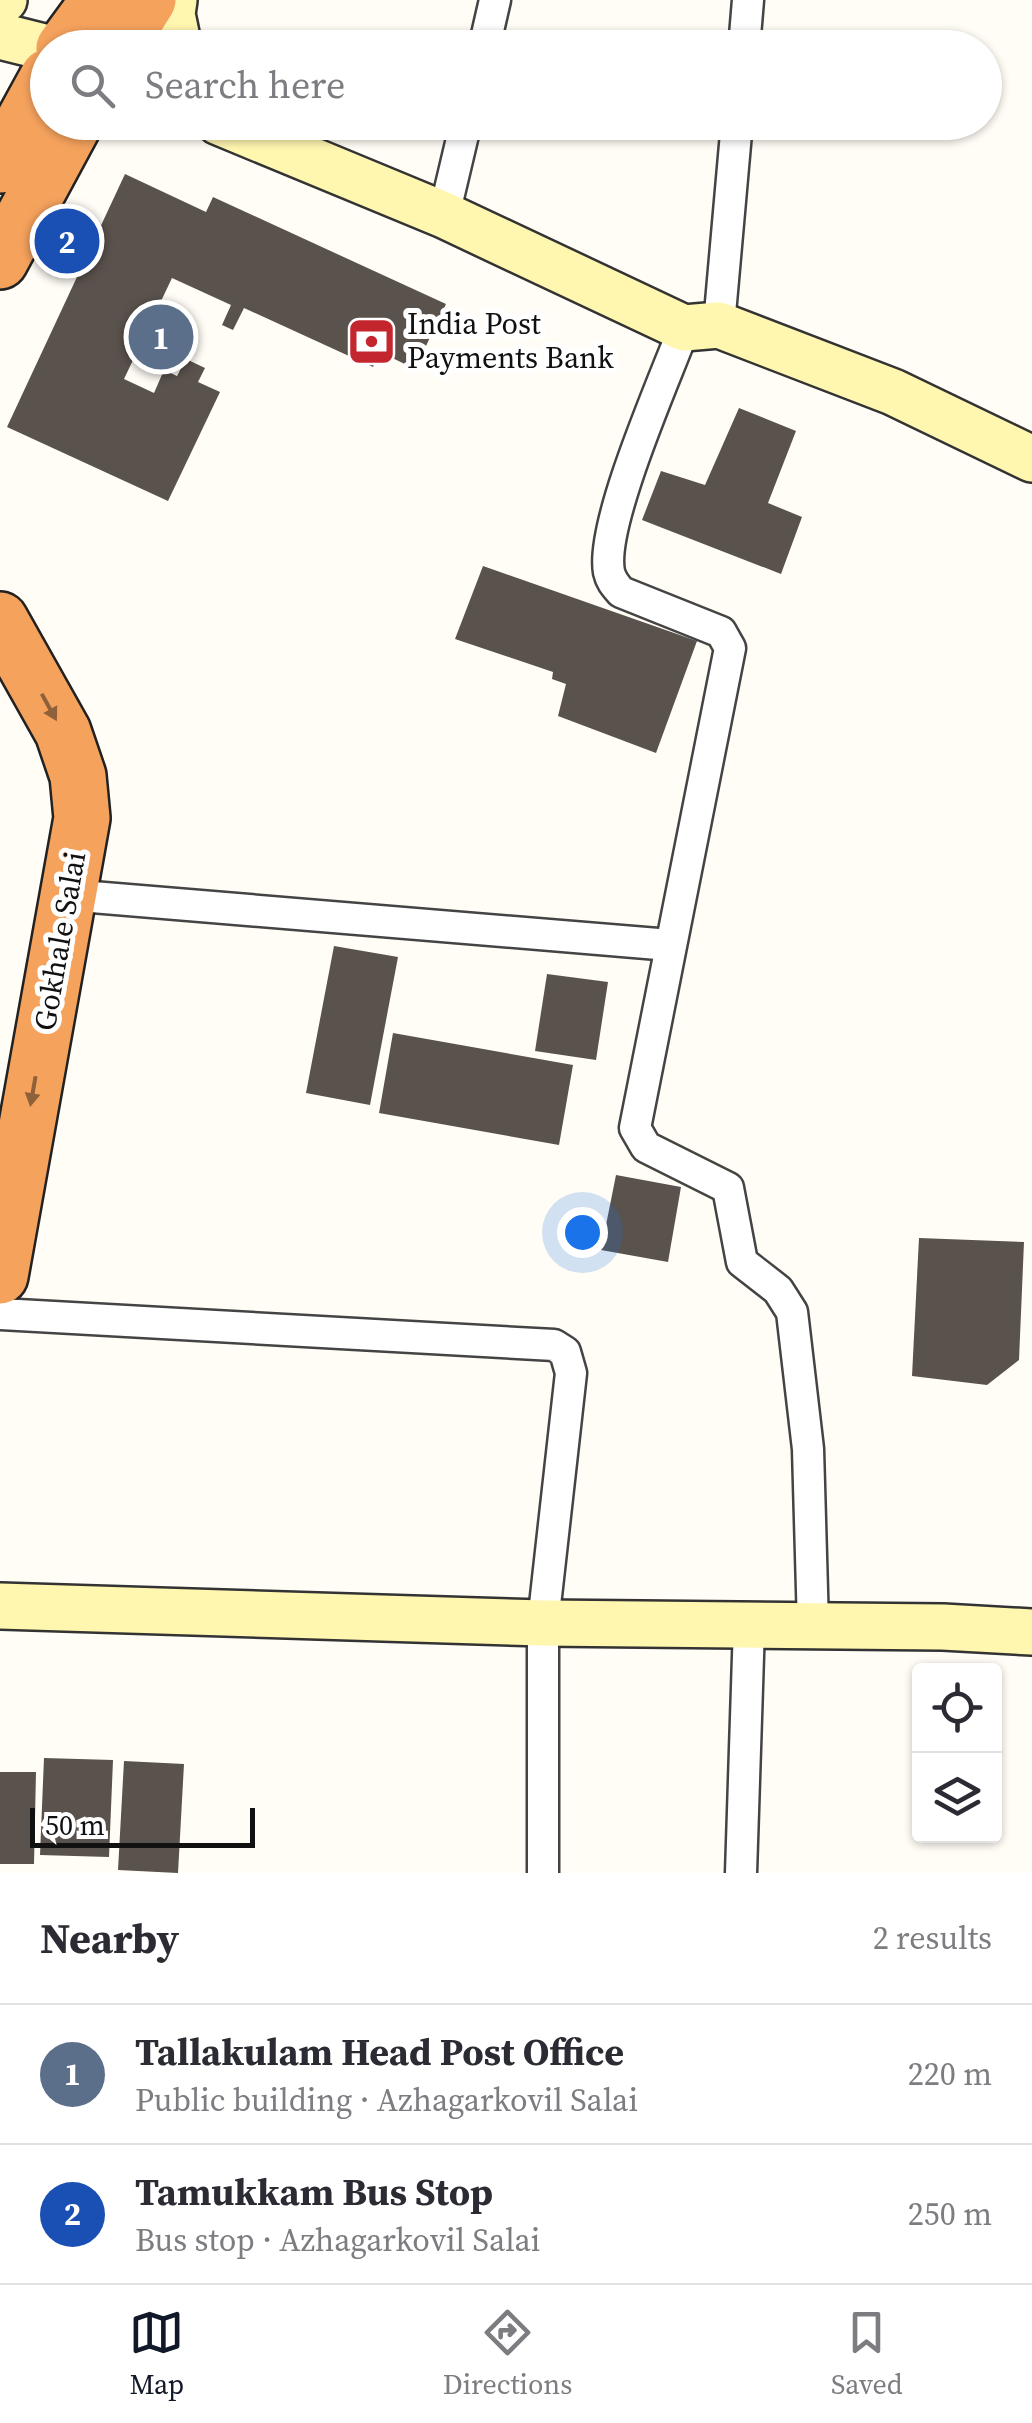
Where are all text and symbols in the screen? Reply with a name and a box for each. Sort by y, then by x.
search box [30,30,1002,140]
icon: search [65,58,120,113]
text: Search here [145,59,345,111]
pin: 2 [34,204,100,278]
pin: 1 [128,300,194,374]
place label: India Post Payments Bank [407,303,614,378]
bank icon: India Post Payments Bank [346,315,398,367]
one-way arrow [40,693,57,721]
street label: Gokhale Salai [24,848,95,1034]
one-way arrow [25,1076,40,1108]
your location [557,1207,608,1258]
map controls [912,1663,1002,1843]
button: locate [912,1663,1002,1753]
button: layers [912,1753,1002,1843]
scale bar [30,1803,255,1848]
text: 50 m [45,1806,105,1844]
text: Nearby [40,1909,179,1967]
text: 2 results [873,1916,992,1960]
text: Tallakulam Head Post Office [135,2026,624,2078]
text: 1 [64,2052,81,2096]
text: 220 m [908,2052,992,2096]
text: Public building · Azhagarkovil Salai [135,2078,638,2122]
text: Tamukkam Bus Stop [135,2166,493,2218]
text: 2 [64,2192,81,2236]
text: 250 m [908,2192,992,2236]
text: Bus stop · Azhagarkovil Salai [135,2218,540,2262]
tab: Map [129,2305,184,2403]
tab: Directions [443,2305,572,2403]
tab: Saved [831,2305,903,2403]

